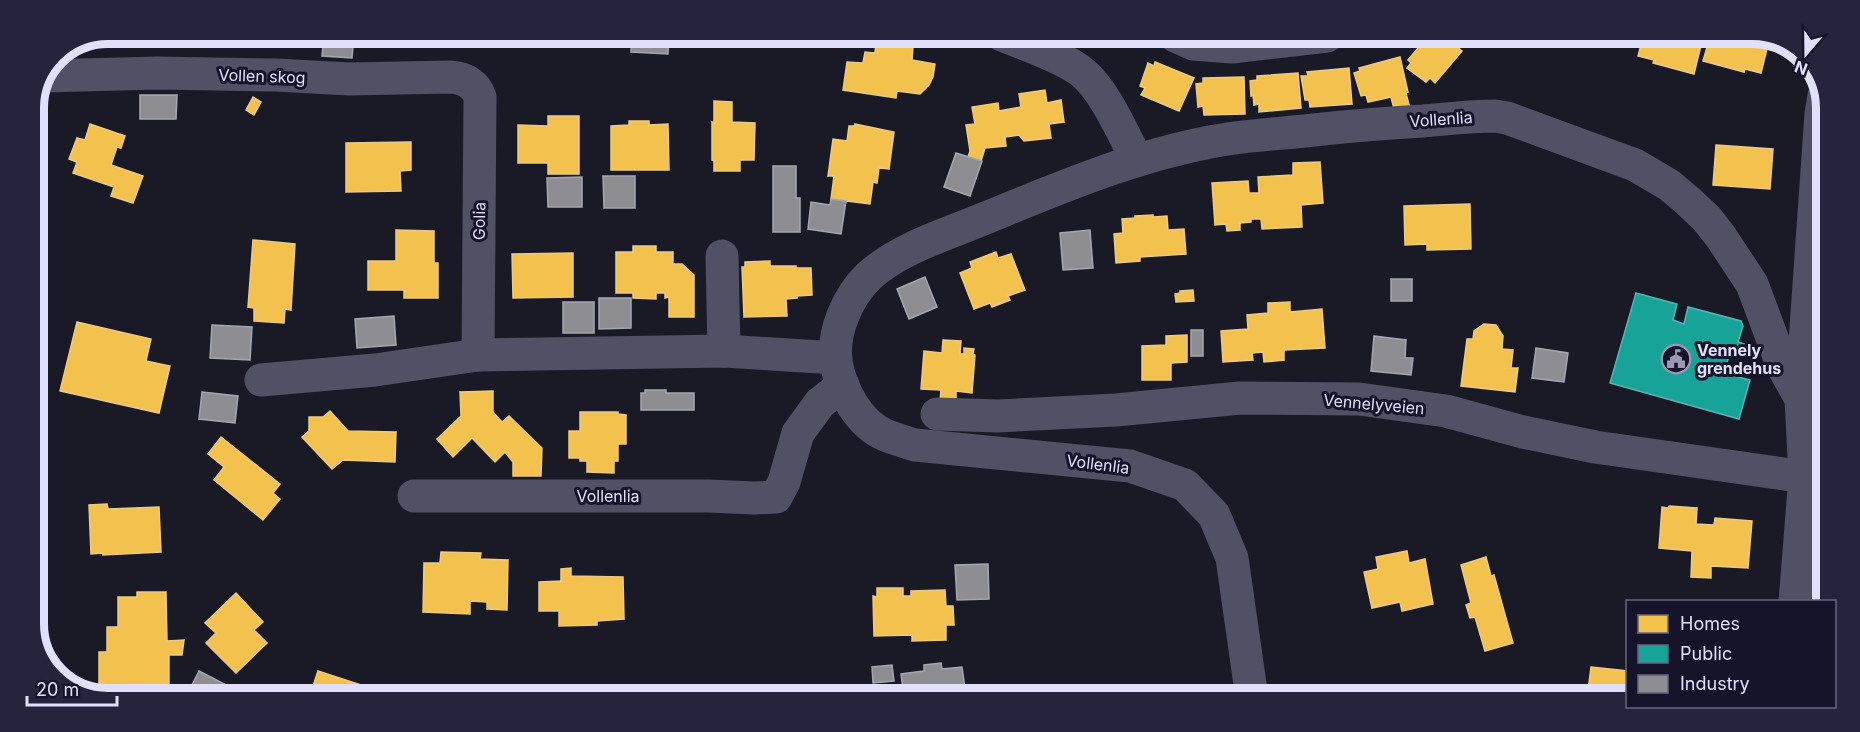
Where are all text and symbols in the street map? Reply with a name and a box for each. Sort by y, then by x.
north arrow [1776,24,1836,84]
text: N [1792,57,1810,80]
street label: Vollen skog [218,64,306,88]
street label: Vollenlia [1409,107,1473,131]
street label: Golia [469,202,489,240]
place label: Vennely grendehus [1697,340,1781,378]
public building icon: Vennely grendehus [1660,343,1692,375]
street label: Vennelyveien [1323,390,1425,418]
street label: Vollenlia [1065,450,1131,478]
street label: Vollenlia [576,486,640,506]
legend [1626,600,1836,708]
text: Homes [1680,613,1740,634]
text: Public [1680,643,1732,664]
scale bar [27,669,117,707]
text: Industry [1680,673,1750,694]
text: 20 m [36,679,79,700]

